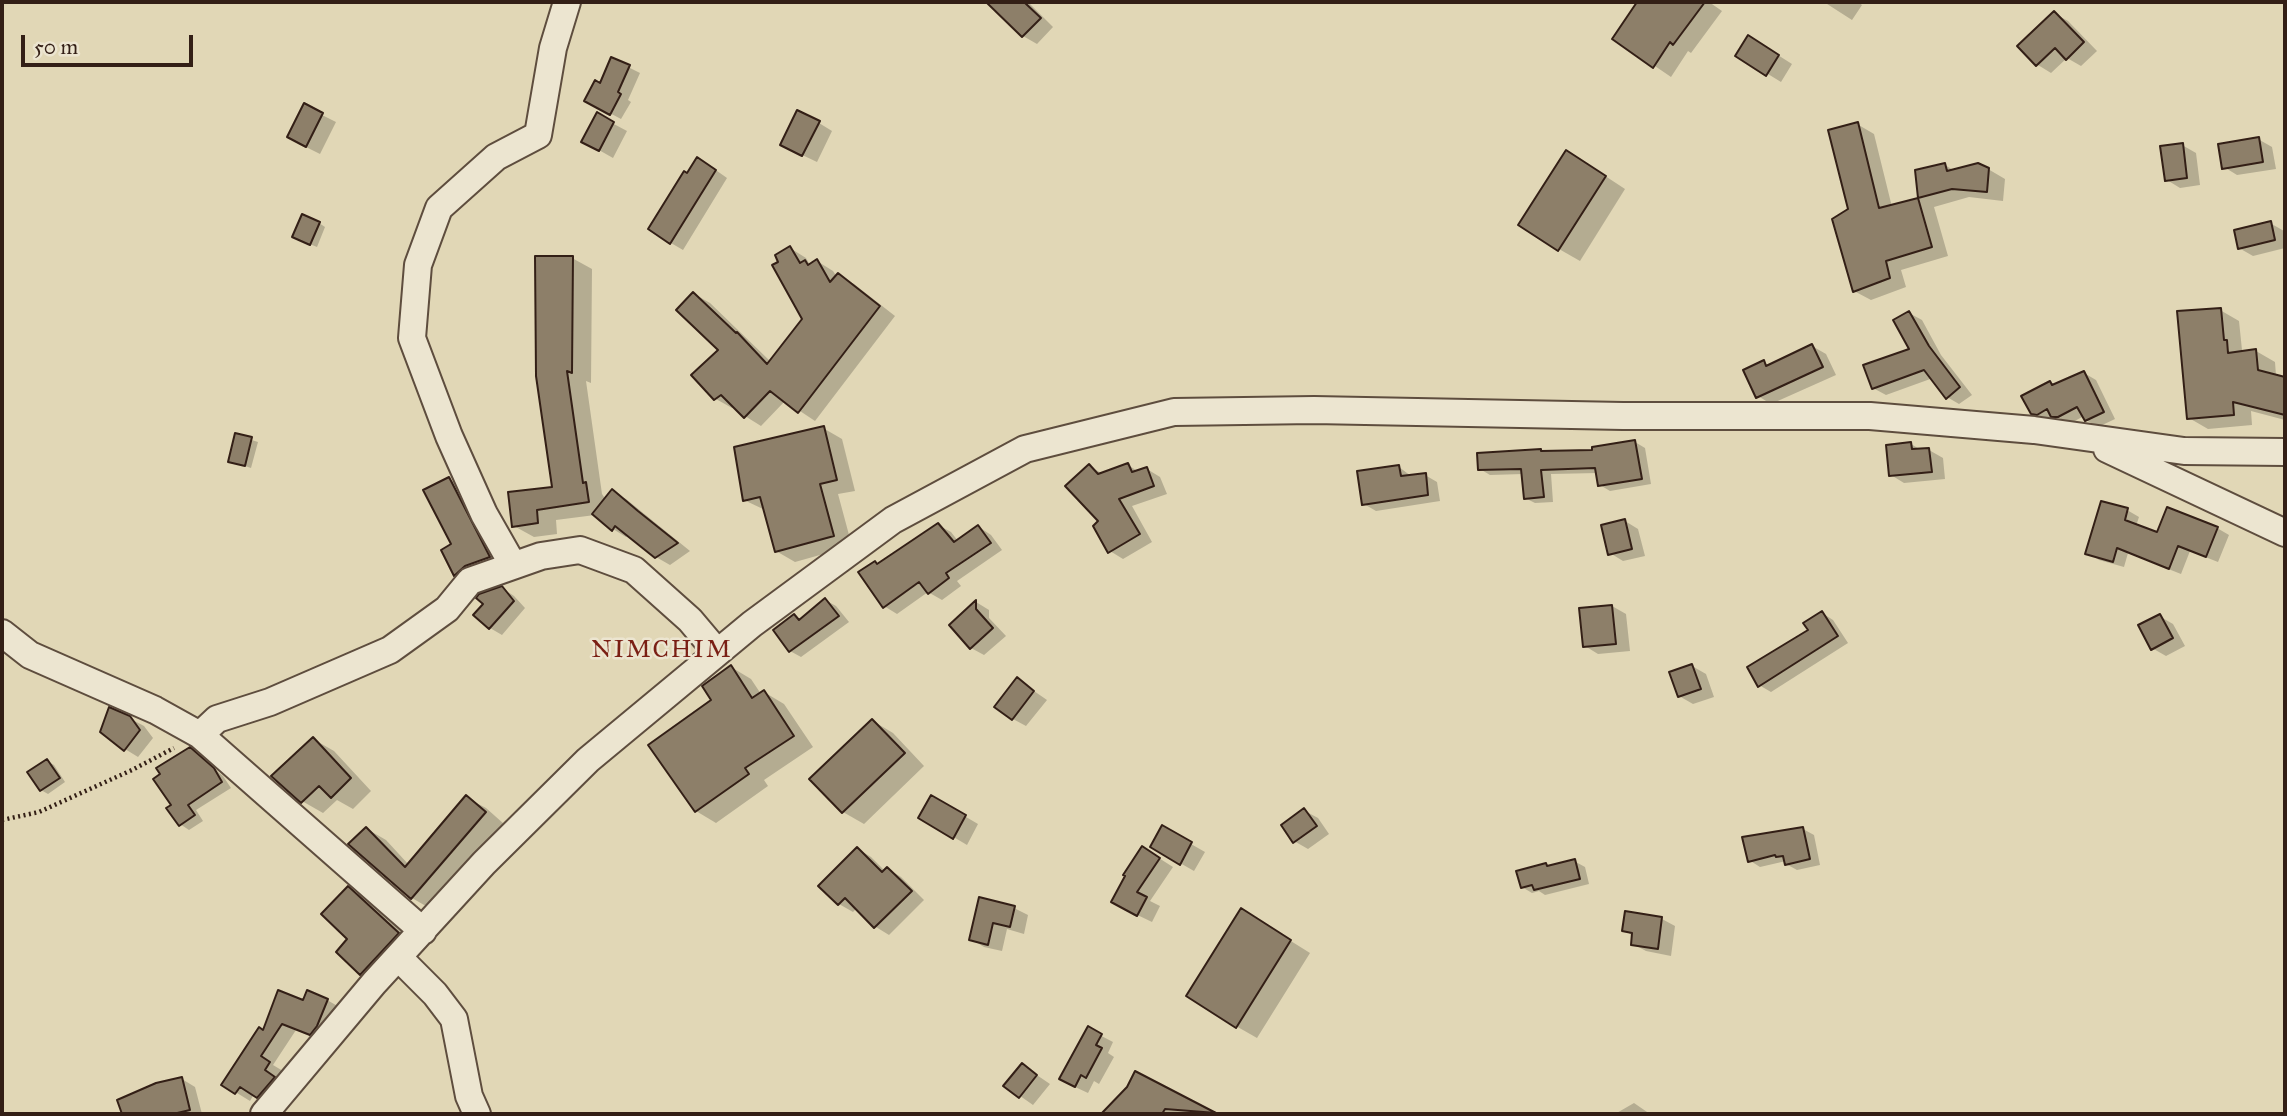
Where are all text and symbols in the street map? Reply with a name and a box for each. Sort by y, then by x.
scale bar [24,21,196,65]
text: 50 m [34,34,78,60]
district label: NIMCHIM [592,637,732,665]

